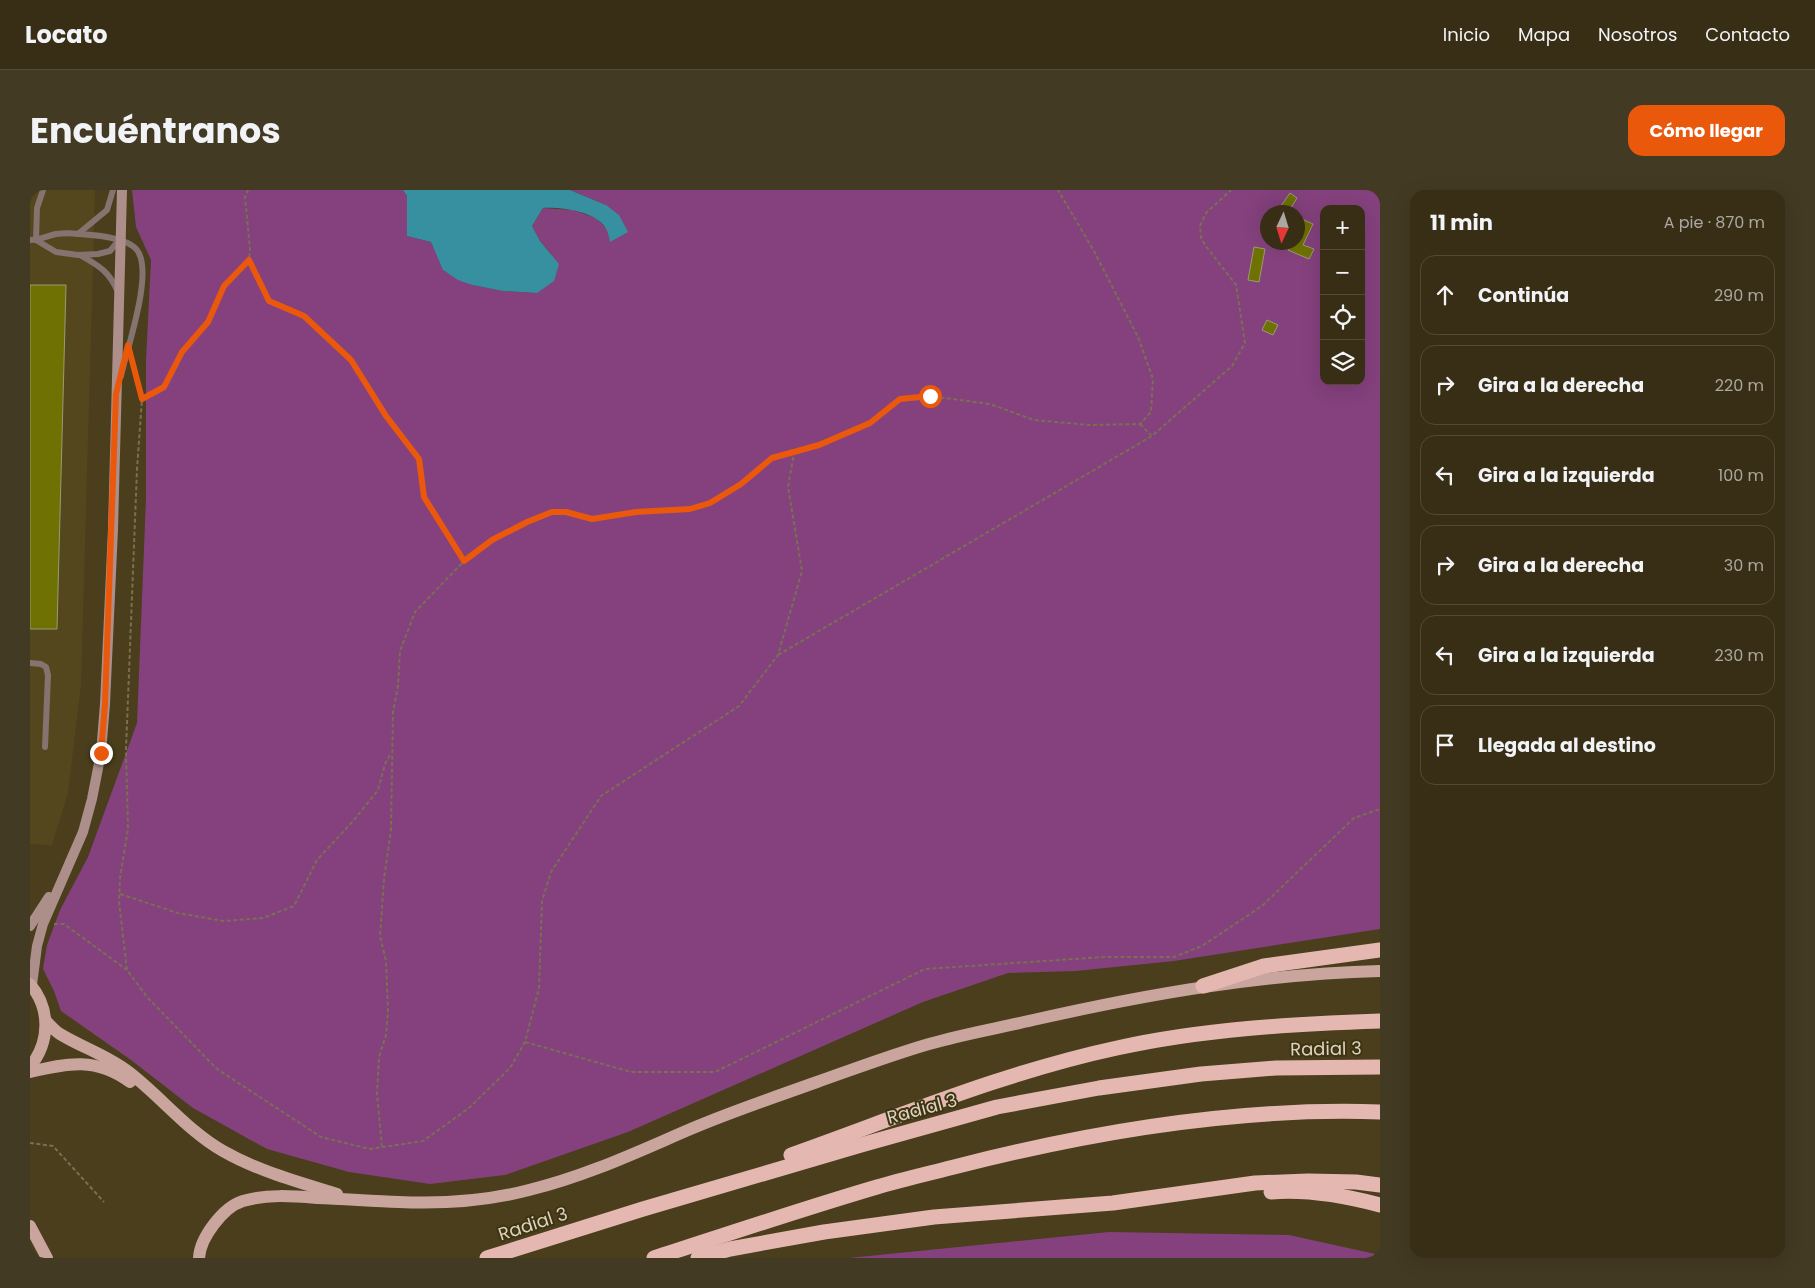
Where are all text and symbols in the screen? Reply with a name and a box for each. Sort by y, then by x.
text: Locato [25,18,108,51]
text: Inicio [1443,22,1490,47]
text: Mapa [1518,22,1570,47]
text: Nosotros [1598,22,1677,47]
text: Contacto [1705,22,1790,47]
button: Cómo llegar [1628,105,1785,156]
text: Encuéntranos [30,106,281,155]
north arrow [1260,205,1305,250]
map controls [1320,205,1365,385]
button: + [1320,205,1365,250]
text: 11 min [1430,208,1493,237]
text: A pie · 870 m [1664,211,1765,234]
button: − [1320,250,1365,295]
icon: ahead [1431,281,1459,309]
text: Continúa [1478,282,1569,309]
text: 290 m [1714,284,1764,307]
button: locate [1320,295,1365,340]
button: layers [1320,340,1365,385]
icon: right [1431,371,1459,399]
text: Gira a la derecha [1478,372,1644,399]
text: 220 m [1715,374,1764,397]
route start [919,385,942,408]
icon: left [1431,461,1459,489]
text: Gira a la izquierda [1478,462,1655,489]
text: 100 m [1718,464,1764,487]
icon: right [1431,551,1459,579]
text: Gira a la derecha [1478,552,1644,579]
text: 30 m [1724,554,1764,577]
icon: left [1431,641,1459,669]
text: Gira a la izquierda [1478,642,1655,669]
text: 230 m [1715,644,1764,667]
icon: arrive [1431,731,1459,759]
text: Llegada al destino [1478,732,1656,759]
route end [90,742,113,765]
street label: Radial 3 [1290,1035,1362,1062]
street label: Radial 3 [884,1087,960,1130]
street label: Radial 3 [495,1201,571,1246]

